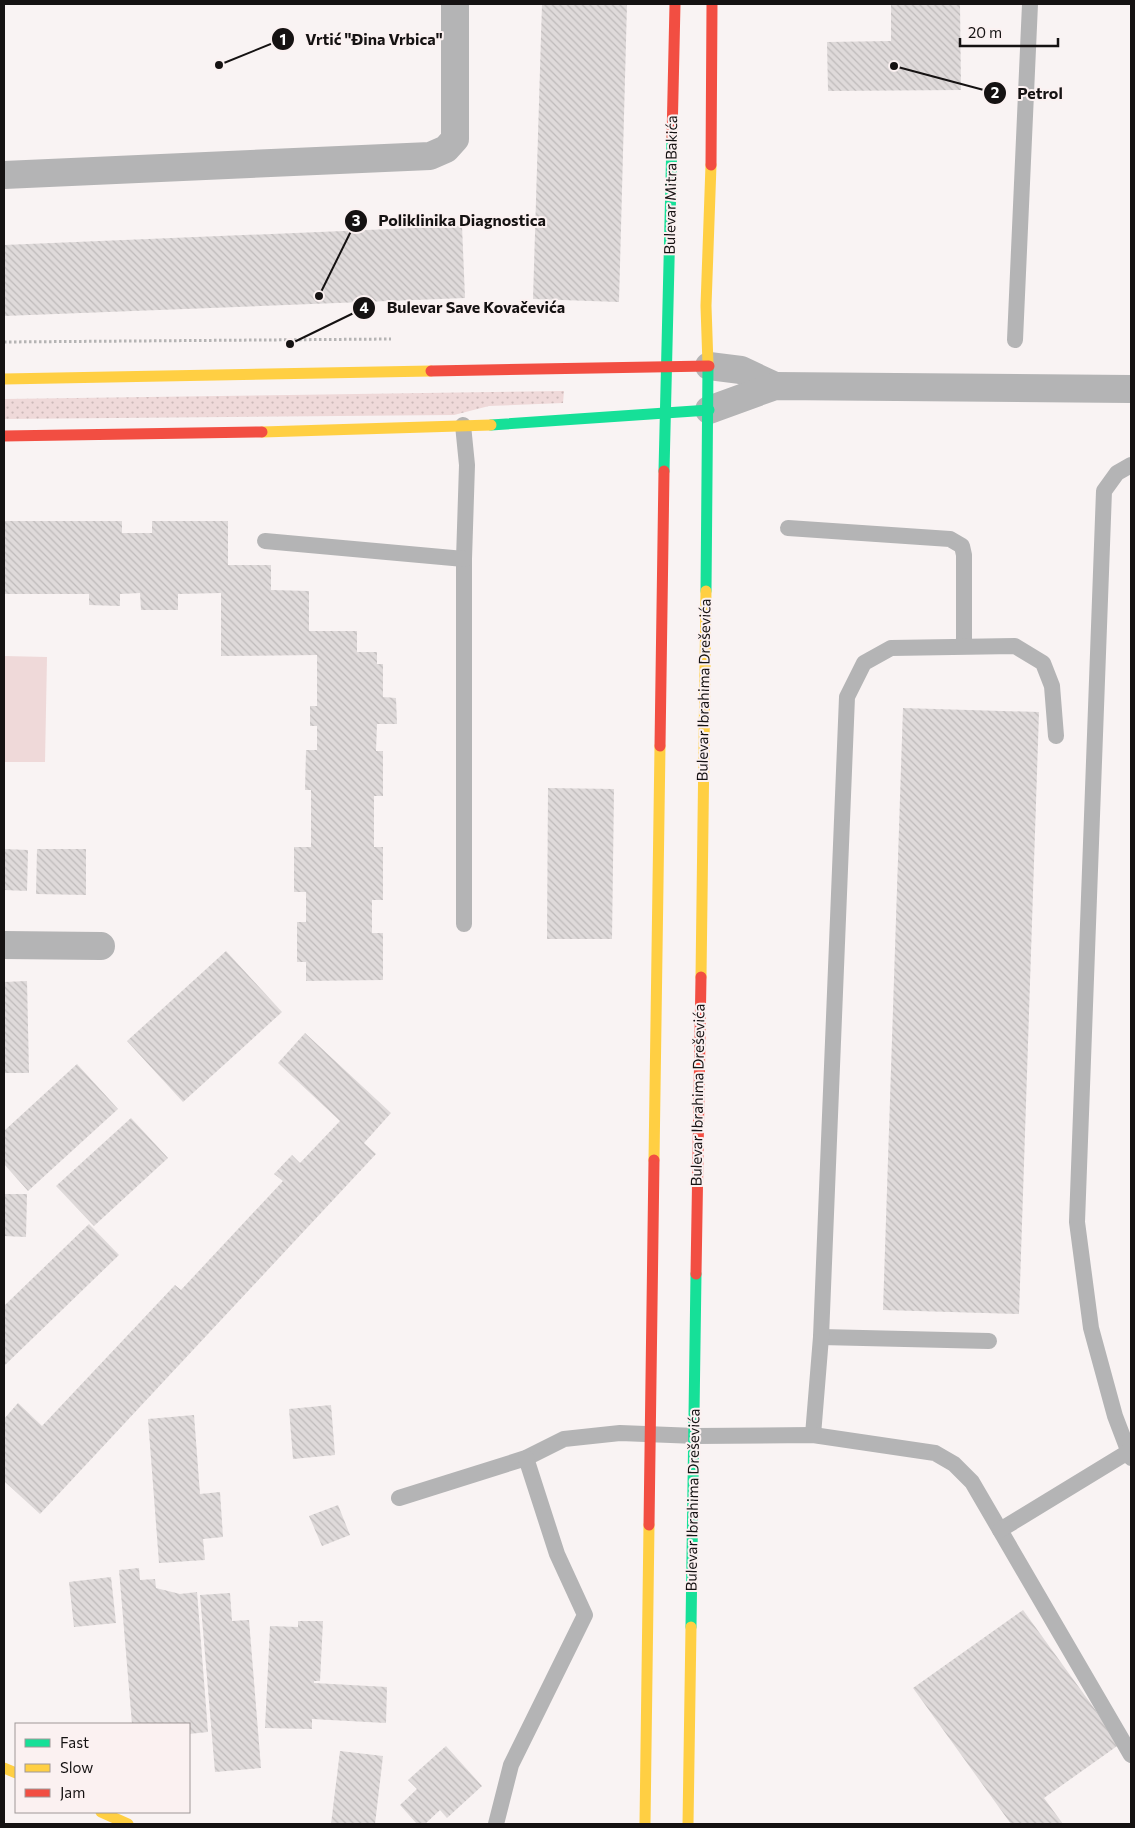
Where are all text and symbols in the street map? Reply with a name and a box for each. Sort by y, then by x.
scale bar [960,15,1058,47]
text: 20 m [968,23,1002,41]
callout: Vrtić "Đina Vrbica" [270,24,452,55]
text: Vrtić "Đina Vrbica" [305,29,443,48]
text: 1 [280,30,286,48]
callout: Petrol [982,77,1073,108]
text: 2 [991,83,999,101]
text: Petrol [1017,83,1063,102]
street label: Bulevar Mitra Bakića [660,115,680,255]
callout: Poliklinika Diagnostica [343,205,556,236]
text: Poliklinika Diagnostica [378,210,546,229]
text: 3 [352,211,361,229]
callout: Bulevar Save Kovačevića [351,292,575,323]
text: Bulevar Save Kovačevića [387,297,565,316]
text: 4 [359,298,369,316]
street label: Bulevar Ibrahima Dreševića [692,598,714,782]
street label: Bulevar Ibrahima Dreševića [686,1003,708,1187]
street label: Bulevar Ibrahima Dreševića [681,1408,703,1592]
legend [15,1723,190,1813]
text: Fast [60,1733,89,1751]
text: Slow [60,1758,93,1776]
text: Jam [60,1783,85,1801]

